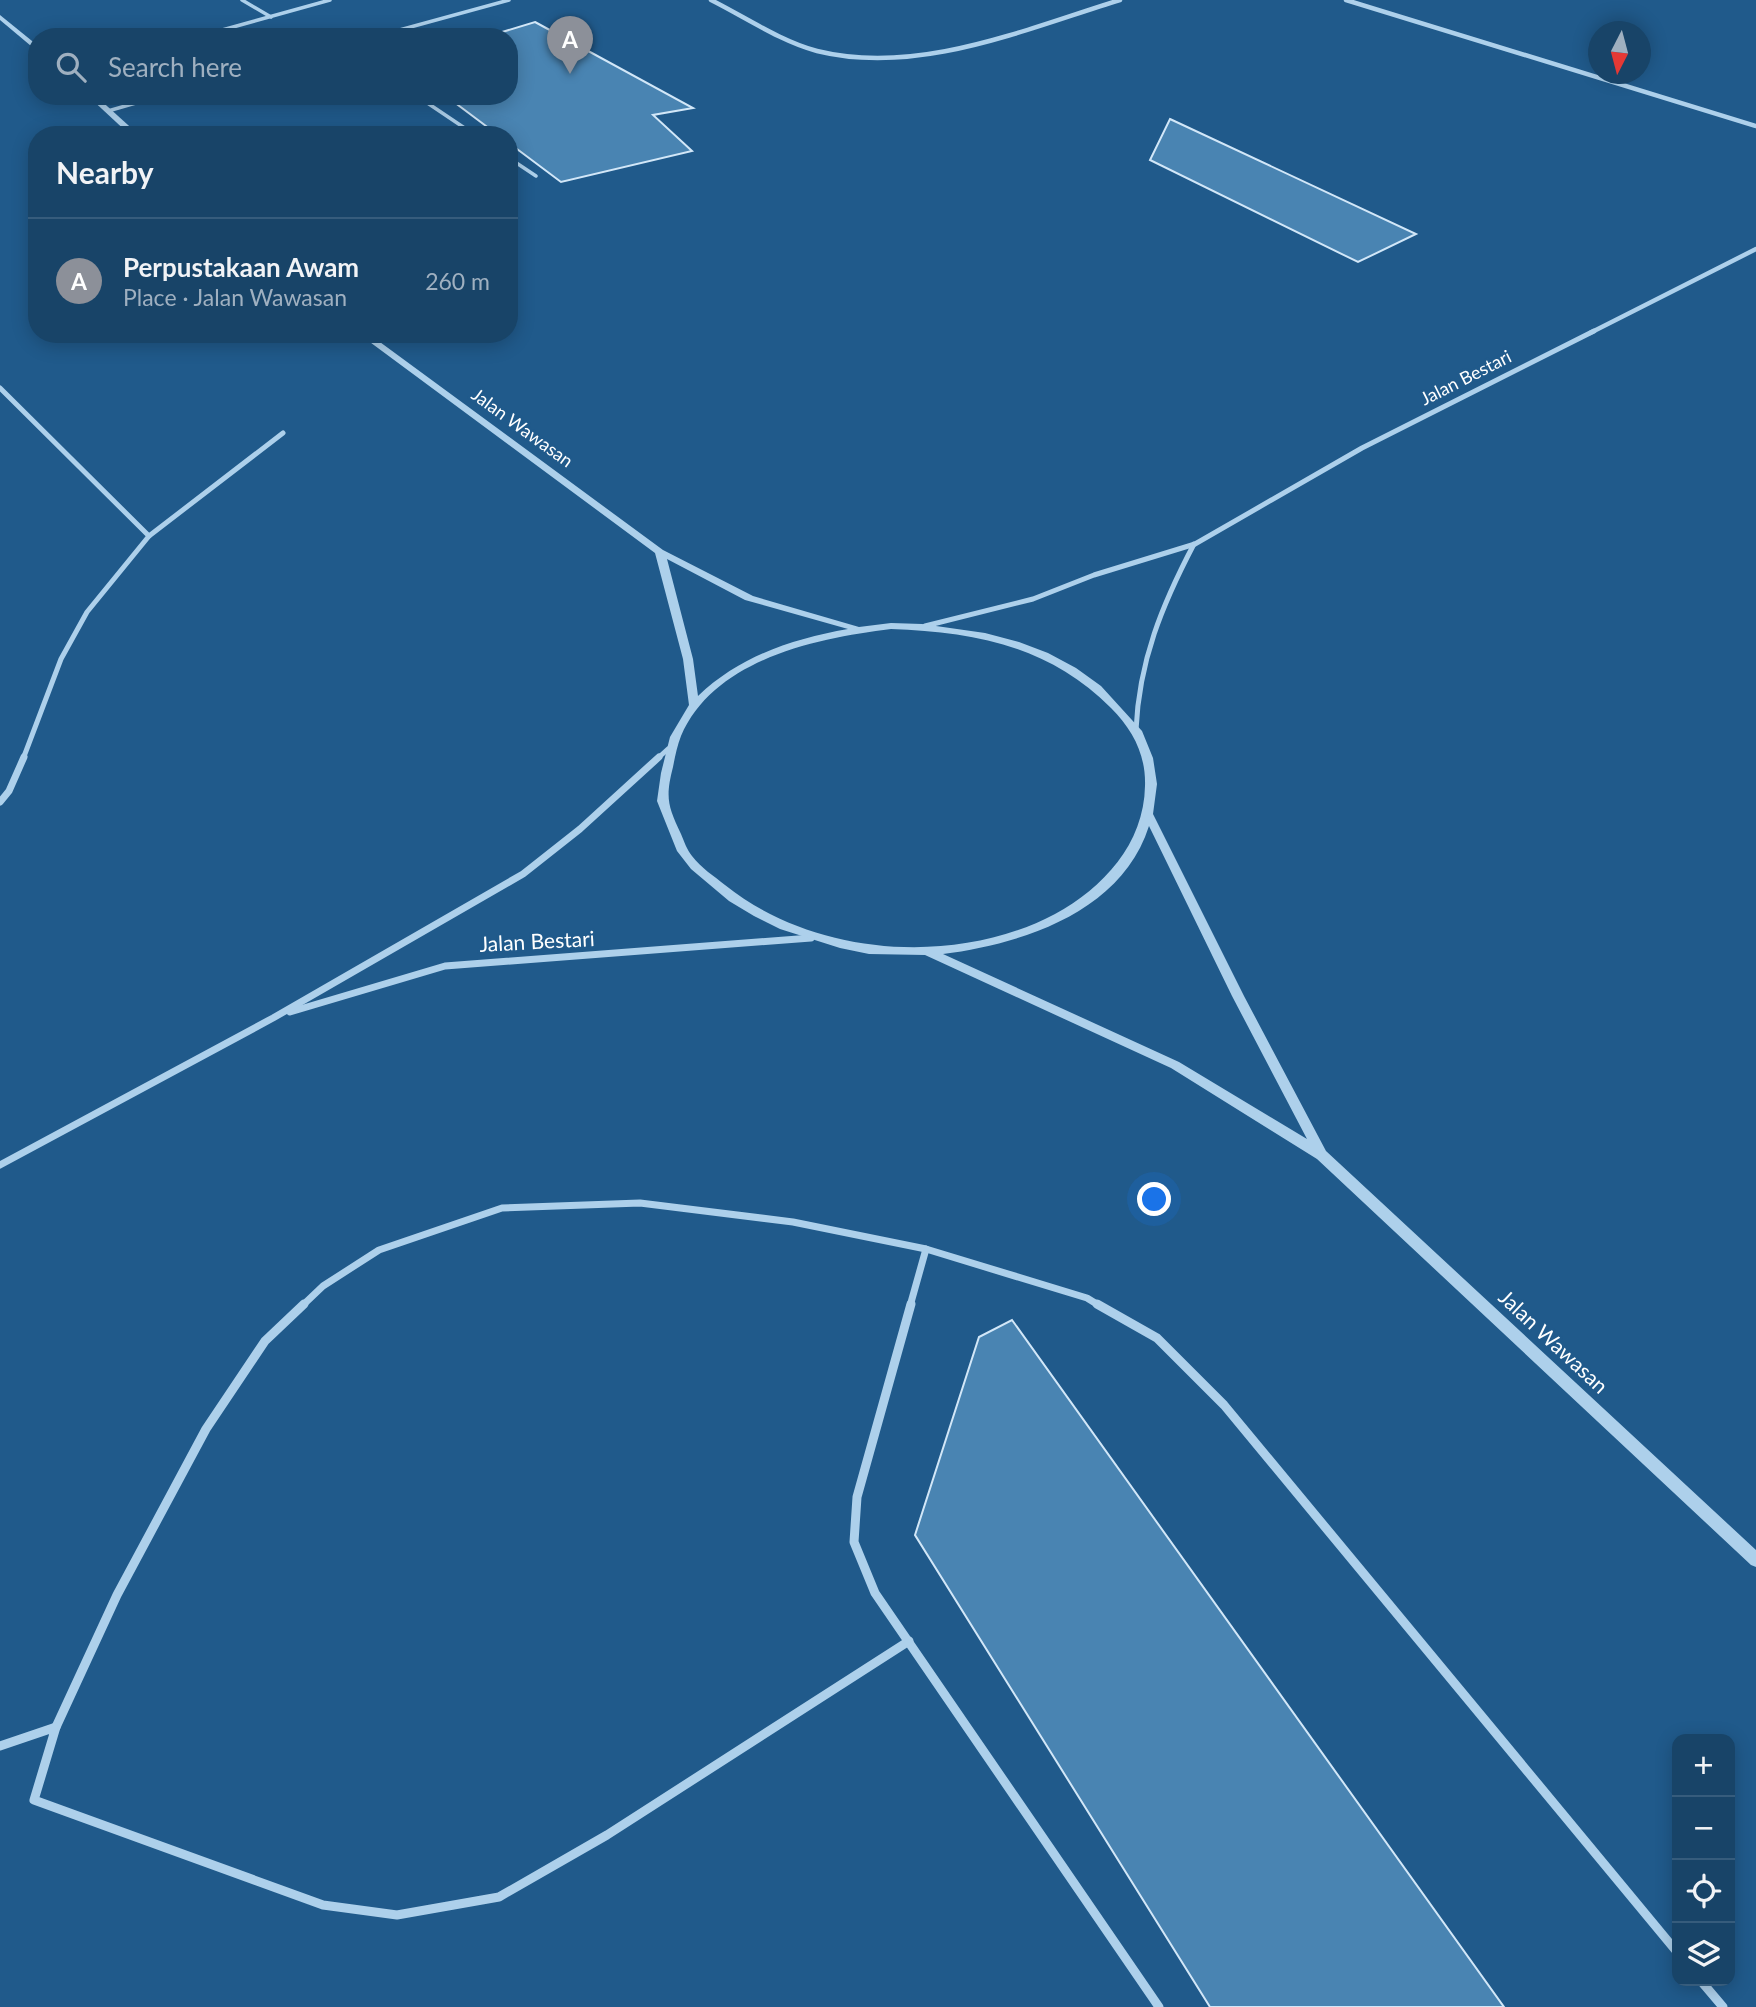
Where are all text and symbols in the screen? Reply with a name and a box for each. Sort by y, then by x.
pin: A [547,16,593,74]
north arrow [1588,21,1651,84]
search box [28,28,518,105]
icon: search [52,48,90,86]
text: Search here [108,51,242,83]
text: Nearby [56,154,154,190]
text: Perpustakaan Awam [123,251,359,283]
text: A [71,267,87,295]
text: 260 m [425,267,490,295]
text: Place · Jalan Wawasan [123,283,347,311]
street label: Jalan Bestari [1416,345,1515,409]
street label: Jalan Wawasan [468,383,578,471]
street label: Jalan Bestari [479,925,595,956]
your location [1137,1182,1171,1216]
street label: Jalan Wawasan [1494,1284,1614,1398]
map controls [1672,1734,1735,1986]
button: + [1672,1734,1735,1797]
button: − [1672,1797,1735,1860]
button: locate [1672,1860,1735,1923]
button: layers [1672,1923,1735,1986]

